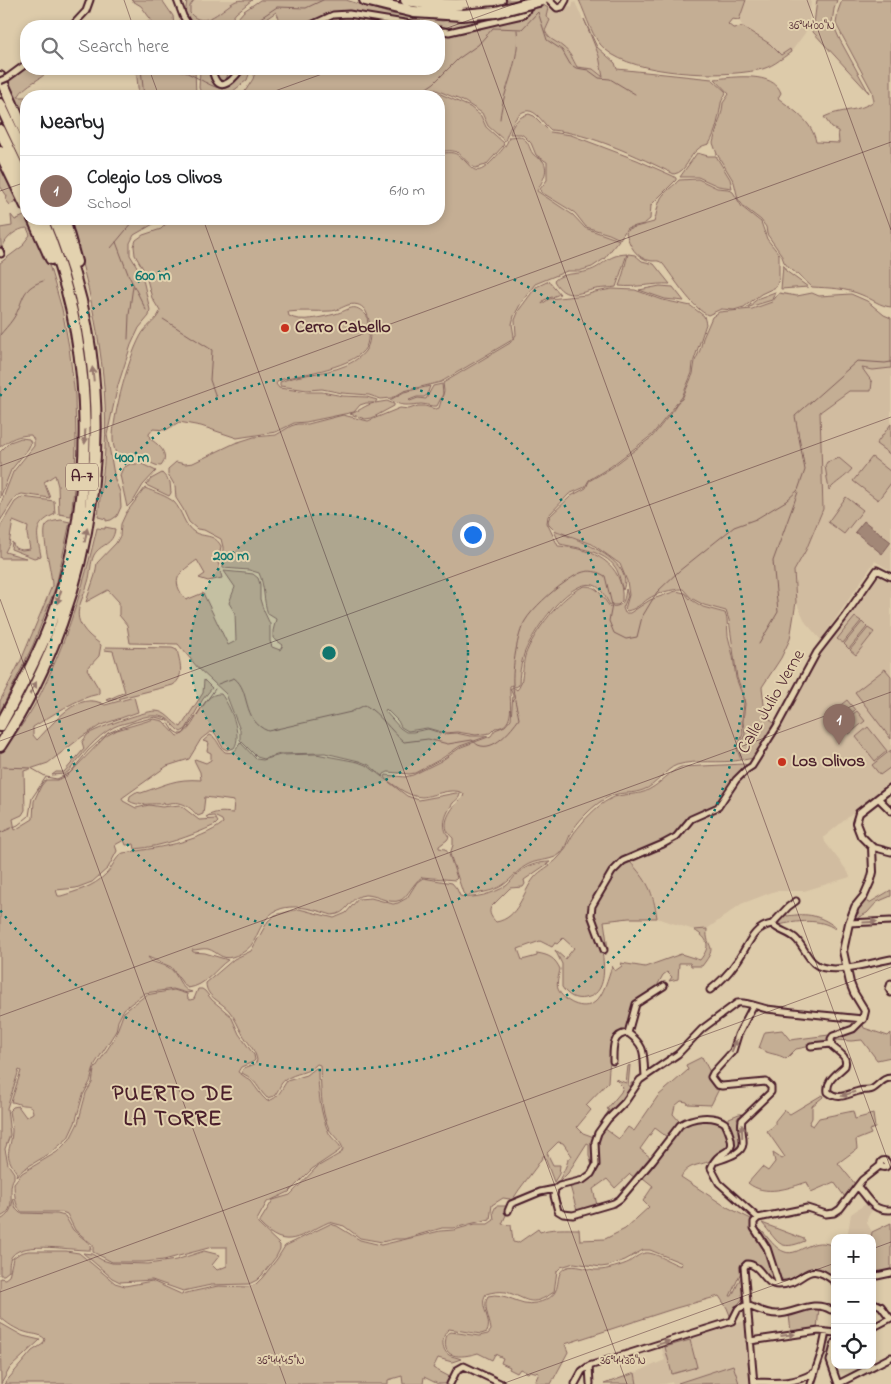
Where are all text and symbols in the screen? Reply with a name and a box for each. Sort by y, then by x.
text: 36°44'00"N [789,17,835,35]
search box [20,20,445,75]
icon: search [38,34,66,62]
text: Search here [78,34,169,61]
text: Nearby [40,108,104,138]
text: Colegio Los Olivos [87,165,222,192]
text: 1 [53,179,59,203]
text: 610 m [390,179,425,203]
text: School [87,192,131,216]
text: 600 m [135,265,171,287]
place label: Cerro Cabello [295,315,391,341]
marker: Cerro Cabello [279,322,291,334]
one-way arrow [89,365,97,381]
one-way arrow [81,429,89,445]
text: 400 m [114,447,150,469]
road number: A-7 [66,464,98,491]
your location [460,522,486,548]
one-way arrow [82,527,90,543]
text: 200 m [212,545,249,567]
one-way arrow [55,589,63,604]
centre of rings [320,644,338,662]
street label: Calle Julio Verne [732,644,813,759]
one-way arrow [29,682,38,695]
pin: 1 [823,704,855,745]
place label: Los Olivos [792,749,865,775]
marker: Los Olivos [776,756,788,768]
one-way arrow [862,917,878,925]
one-way arrow [730,1038,738,1053]
district label: PUERTO DE LA TORRE [112,1079,234,1136]
one-way arrow [840,1091,855,1099]
one-way arrow [738,1123,746,1139]
map controls [831,1234,876,1369]
button: + [831,1234,876,1279]
button: − [831,1279,876,1324]
button: locate [831,1324,876,1369]
one-way arrow [780,1331,796,1339]
one-way arrow [656,1338,671,1346]
text: 36°44'45"N [257,1352,305,1370]
text: 36°44'30"N [600,1352,646,1370]

